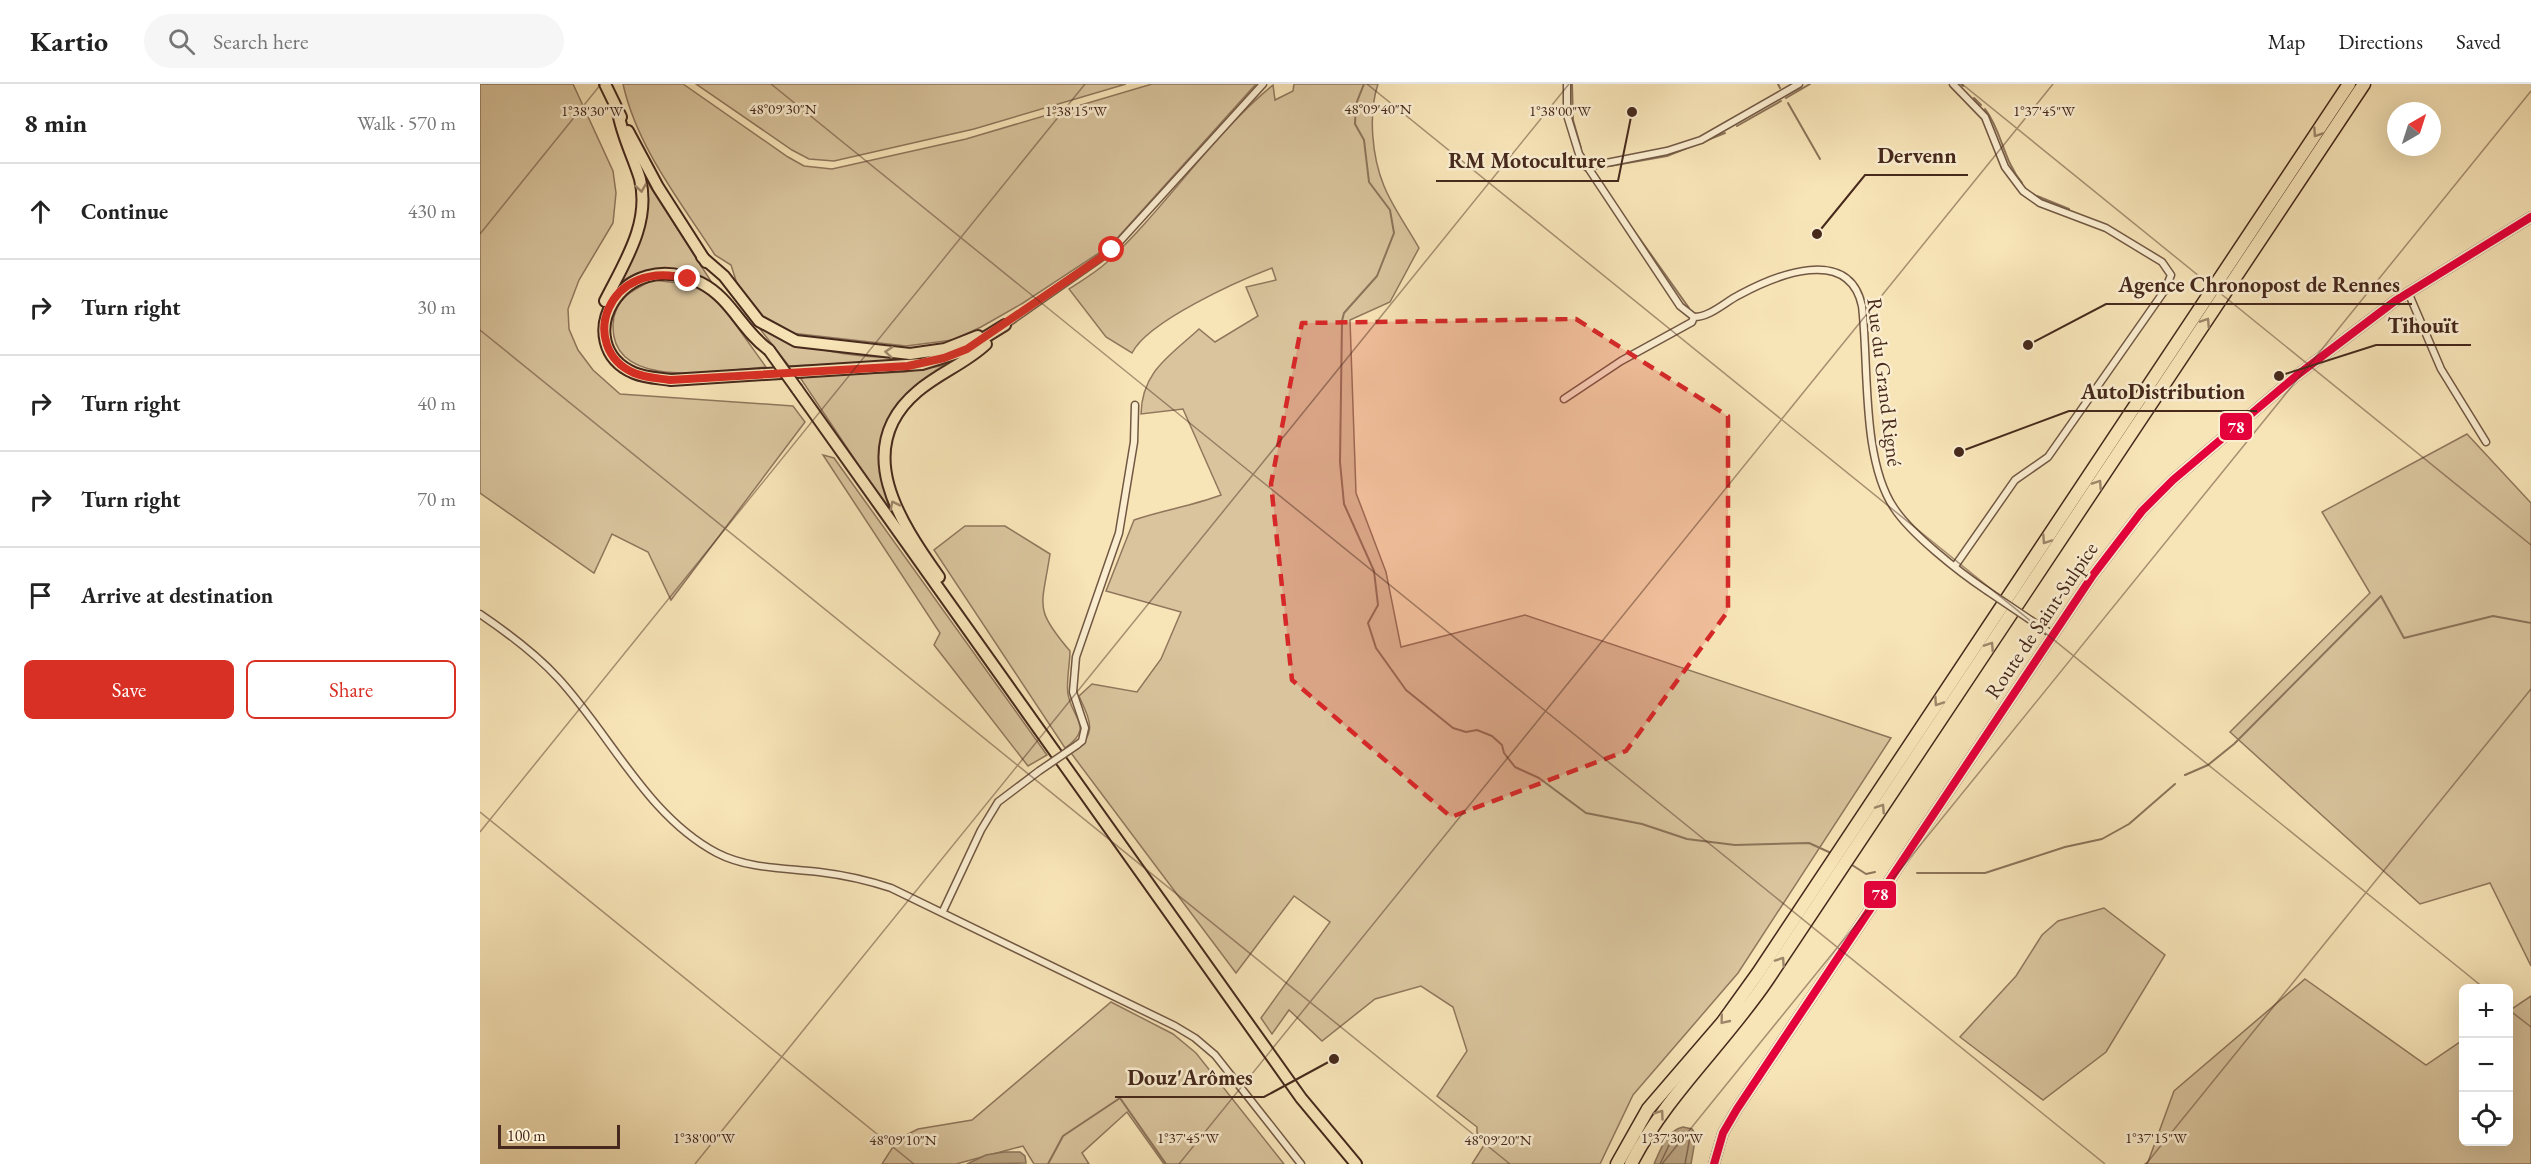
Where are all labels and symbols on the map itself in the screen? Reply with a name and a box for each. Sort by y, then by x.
text: 48°09'30"N [749,99,817,118]
text: 48°09'40"N [1344,99,1412,118]
text: 1°38'30"W [561,101,623,120]
text: 1°38'15"W [1045,101,1107,120]
text: 1°38'00"W [1529,101,1591,120]
text: 1°37'45"W [2013,101,2075,120]
north arrow [2387,102,2441,156]
one-way arrow [2313,126,2324,137]
callout: Dervenn [1865,135,1968,175]
callout: RM Motoculture [1436,141,1618,181]
text: Dervenn [1877,141,1957,170]
text: RM Motoculture [1448,146,1606,175]
one-way arrow [634,183,646,193]
route start [1098,236,1124,262]
callout: Agence Chronopost de Rennes [2106,264,2412,304]
route end [674,265,700,291]
text: Agence Chronopost de Rennes [2117,270,2400,299]
street label: Rue du Grand Rigné [1861,296,1909,468]
callout: Tihouït [2376,305,2471,345]
text: Tihouït [2387,311,2460,340]
one-way arrow [2199,317,2210,328]
one-way arrow [885,346,894,359]
callout: AutoDistribution [2069,371,2257,411]
text: AutoDistribution [2080,377,2246,406]
line badge: 78 [2219,412,2253,441]
text: 78 [2228,417,2244,438]
one-way arrow [2091,480,2102,491]
one-way arrow [890,500,902,511]
one-way arrow [2042,533,2053,544]
street label: Route de Saint-Sulpice [1979,536,2103,704]
one-way arrow [1982,642,1994,652]
one-way arrow [1933,696,1945,706]
one-way arrow [1874,804,1885,815]
line badge: 78 [1863,880,1897,909]
text: 78 [1872,884,1888,905]
one-way arrow [1773,957,1785,967]
one-way arrow [1721,1014,1732,1025]
callout: Douz'Arômes [1115,1057,1264,1097]
text: Douz'Arômes [1127,1063,1253,1092]
one-way arrow [1653,1109,1664,1120]
scale bar [498,1122,620,1150]
text: 1°38'00"W [673,1128,735,1147]
text: 1°37'45"W [1157,1128,1219,1147]
text: 1°37'30"W [1641,1128,1703,1147]
text: 1°37'15"W [2125,1128,2187,1147]
text: 48°09'10"N [869,1130,937,1149]
text: 48°09'20"N [1464,1130,1532,1149]

